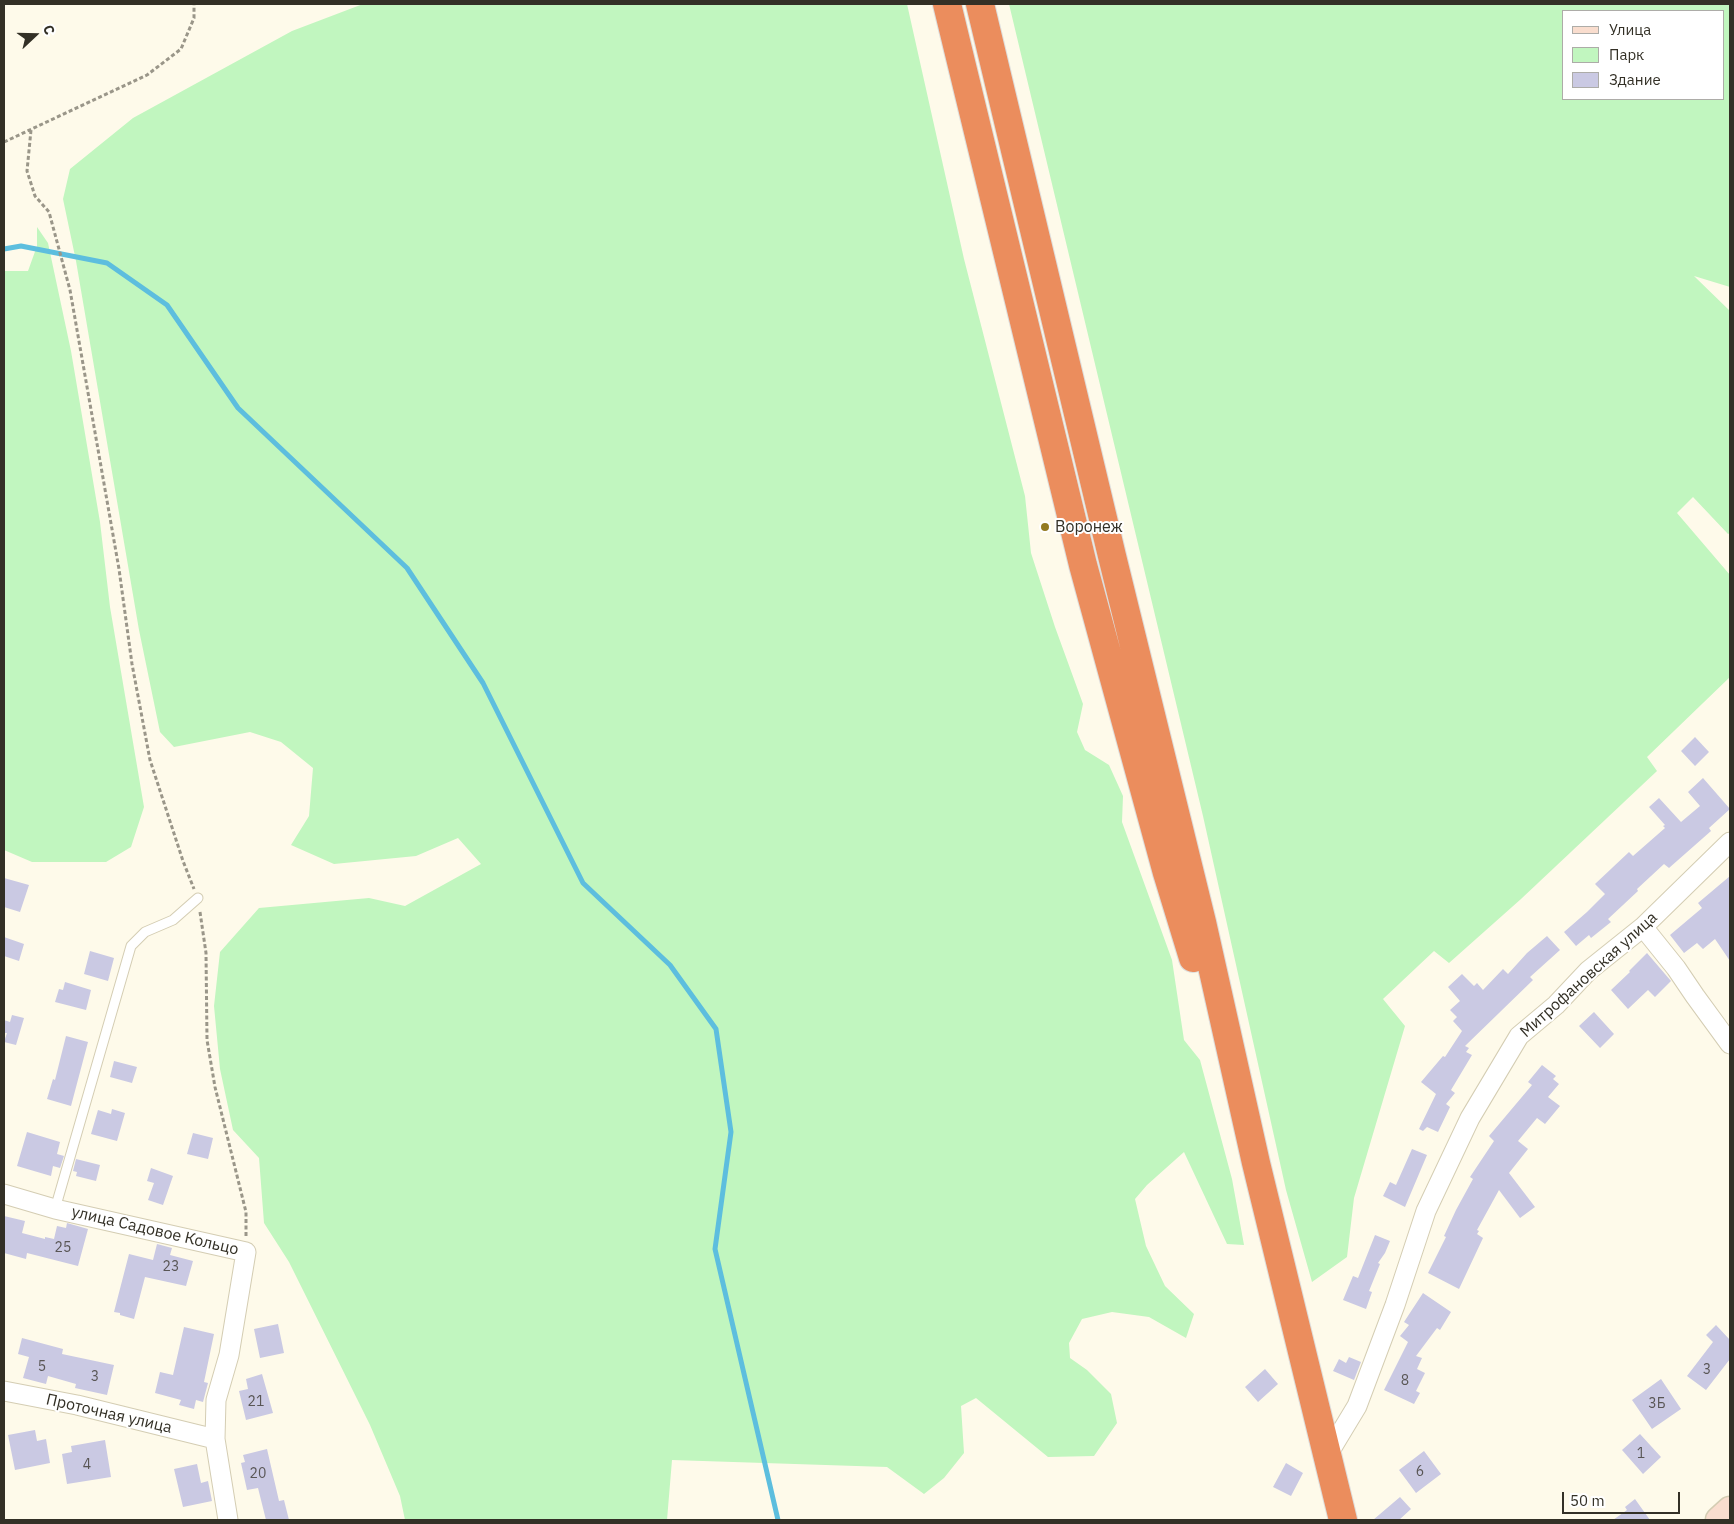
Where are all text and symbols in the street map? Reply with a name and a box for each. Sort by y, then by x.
north arrow [10,10,60,60]
legend [1562,10,1724,100]
text: Улица [1609,20,1651,39]
text: С [39,22,59,37]
text: Парк [1609,45,1644,64]
text: Здание [1609,70,1661,89]
place label: Воронеж [1055,517,1123,537]
marker: Воронеж [1039,521,1051,533]
street label: Митрофановская улица [1516,908,1662,1042]
street label: улица Садовое Кольцо [70,1202,240,1260]
house number: 25 [55,1240,71,1256]
house number: 23 [163,1259,179,1275]
house number: 5 [38,1359,46,1375]
house number: 3 [1703,1362,1711,1378]
house number: 3 [91,1369,99,1385]
house number: 8 [1401,1373,1409,1389]
street label: Проточная улица [44,1390,174,1438]
house number: 21 [248,1394,264,1410]
house number: 3Б [1648,1396,1666,1412]
house number: 1 [1637,1446,1645,1462]
house number: 4 [83,1457,91,1473]
house number: 6 [1416,1464,1424,1480]
house number: 20 [250,1466,266,1482]
scale bar [1564,1482,1682,1514]
text: 50 m [1570,1491,1605,1510]

